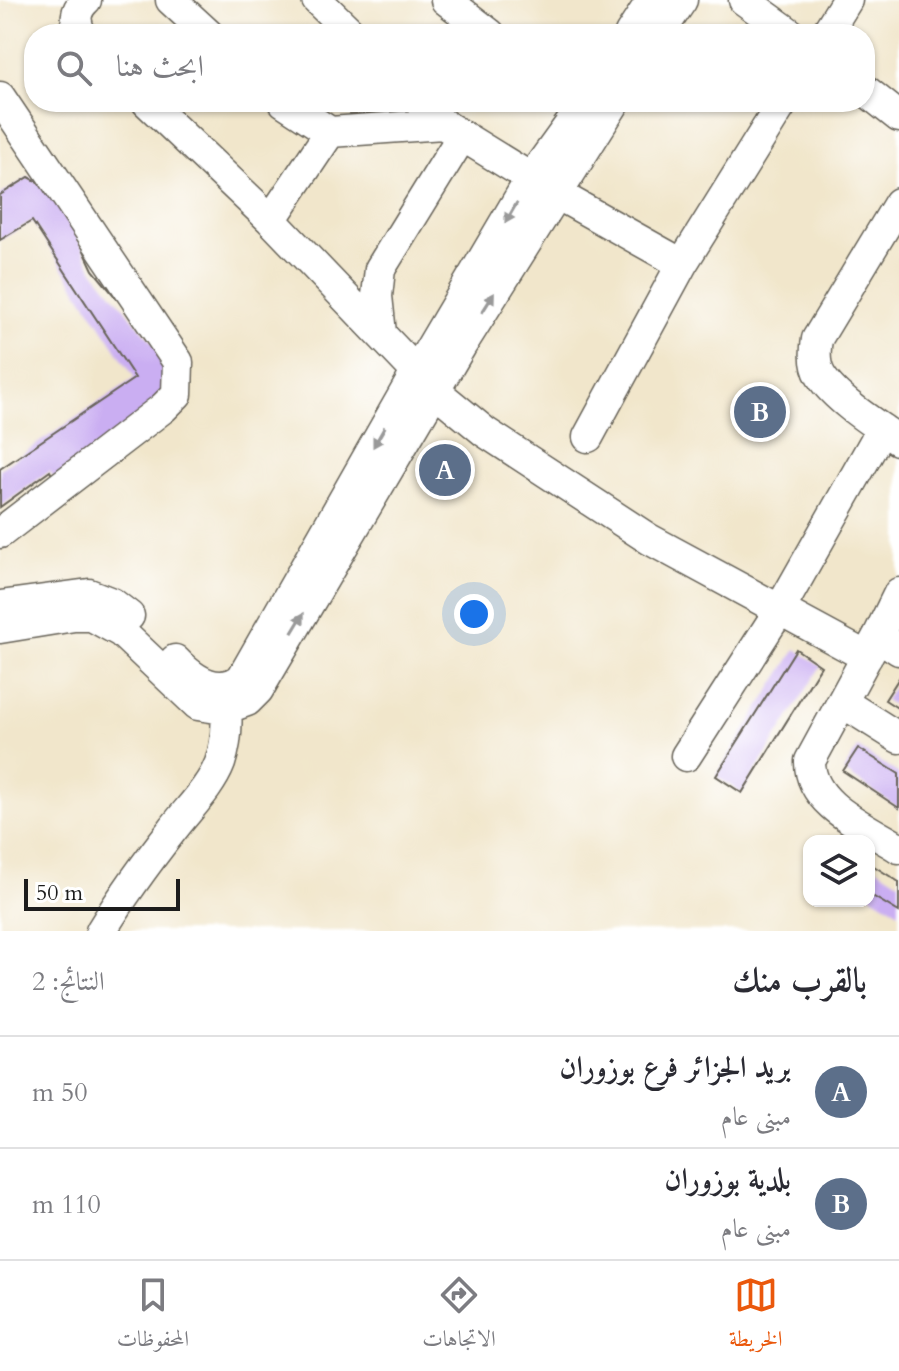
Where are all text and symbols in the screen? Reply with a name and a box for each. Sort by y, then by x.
search box [24,24,875,112]
icon: search [52,46,96,90]
text: ابحث هنا [116,46,204,87]
one-way arrow [504,202,518,224]
one-way arrow [481,292,495,314]
pin: B [734,382,786,442]
one-way arrow [372,426,386,448]
pin: A [419,440,471,500]
your location [454,594,494,634]
one-way arrow [291,612,305,634]
map controls [803,835,875,907]
button: layers [803,835,875,907]
scale bar [24,875,180,911]
text: 50 m [36,878,83,908]
text: بالقرب منك [732,957,867,1003]
text: النتائج: 2 [32,964,105,999]
text: بريد الجزائر فرع بوزوران [559,1047,791,1088]
text: 50 m [32,1075,88,1110]
text: A [831,1075,851,1110]
text: مبنى عام [721,1099,791,1134]
text: بلدية بوزوران [664,1159,791,1200]
text: 110 m [32,1187,101,1222]
text: B [832,1187,850,1222]
text: مبنى عام [721,1211,791,1246]
tab: المحفوظات [117,1273,189,1360]
tab: الاتجاهات [422,1273,496,1360]
tab: الخريطة [729,1273,782,1360]

